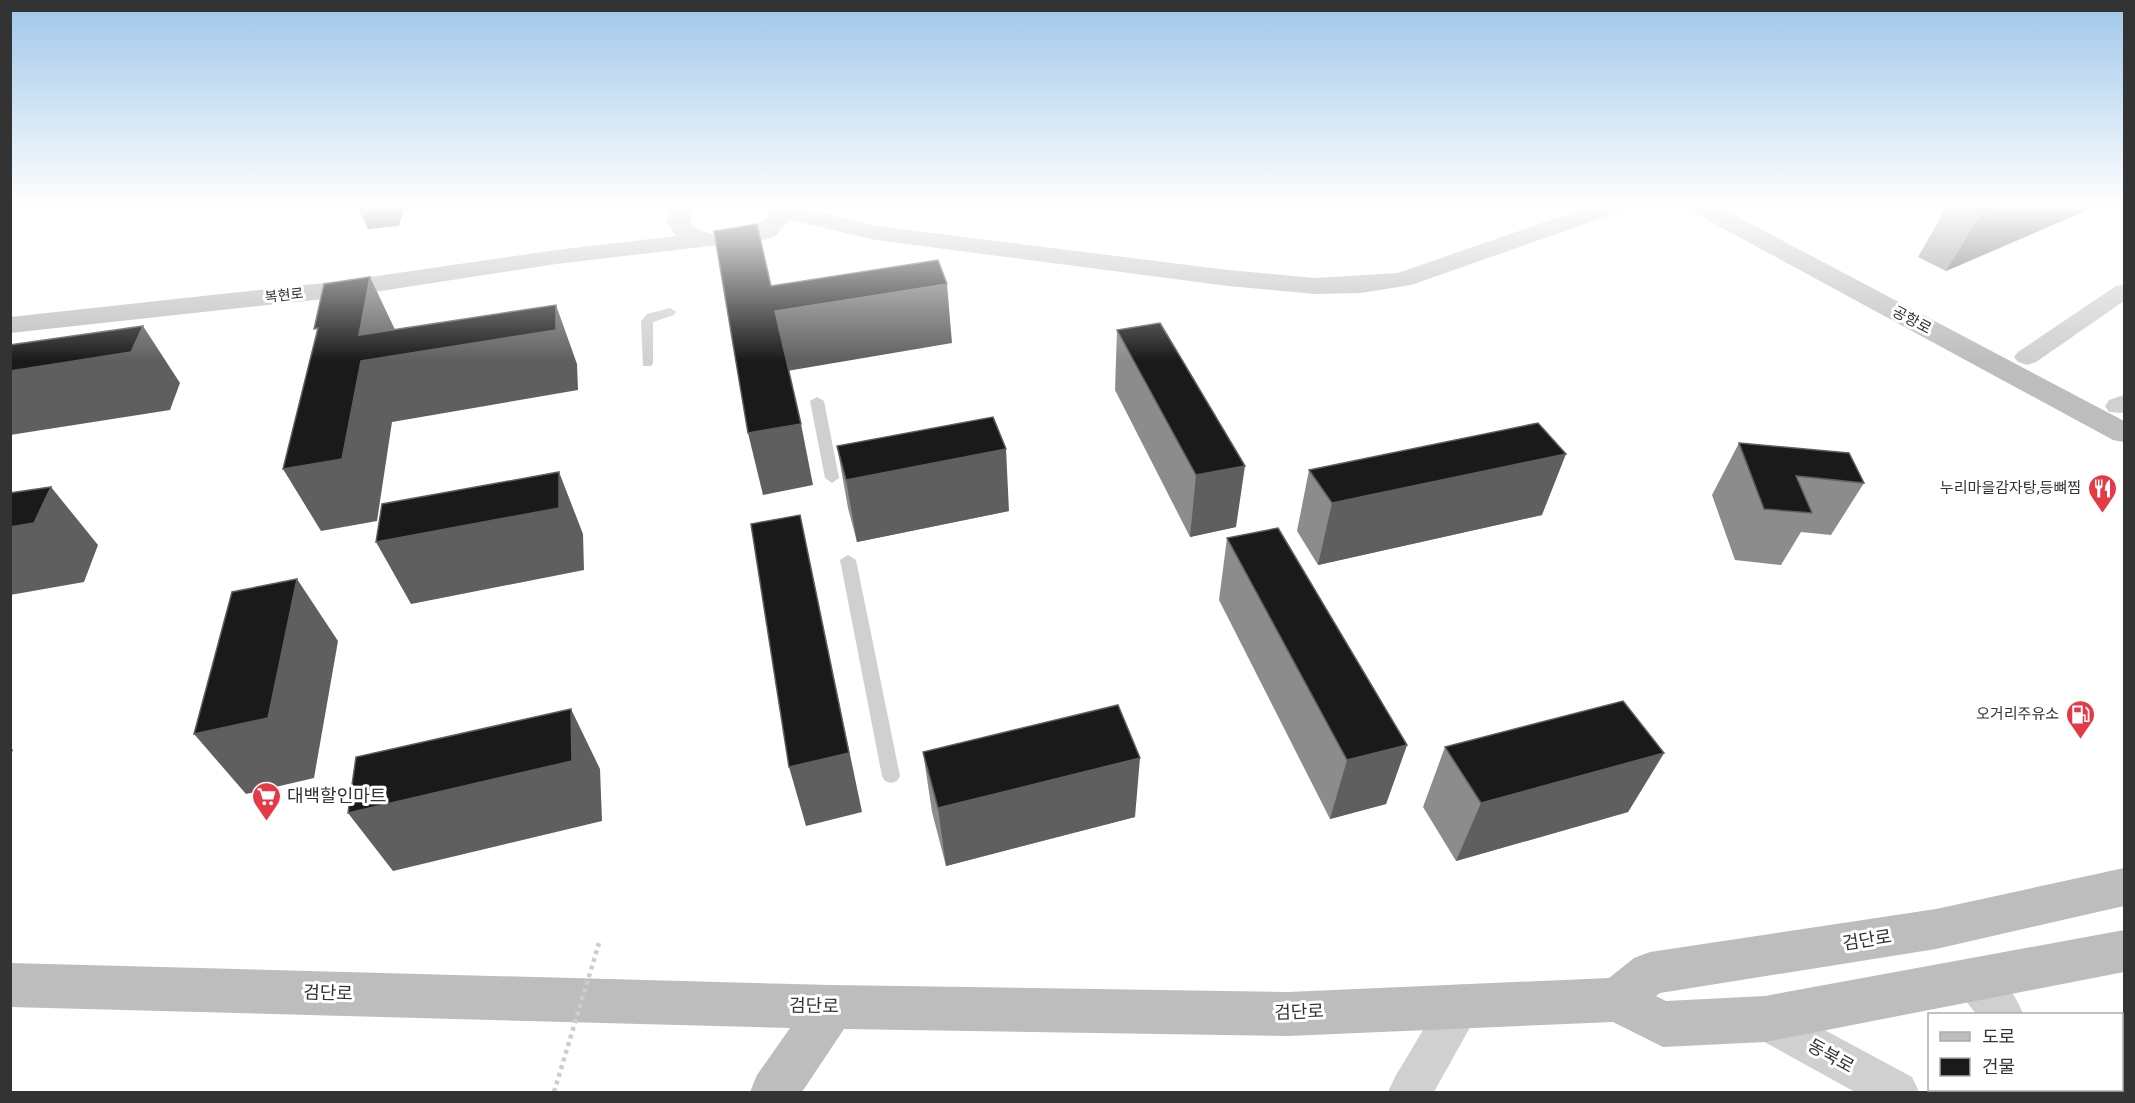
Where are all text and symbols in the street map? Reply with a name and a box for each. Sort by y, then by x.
street label: 복현로 [264,285,304,305]
street label: 공항로 [1889,302,1935,338]
restaurant icon: 누리마을감자탕,등뼈찜 [2086,472,2118,514]
place label: 누리마을감자탕,등뼈찜 [1940,479,2081,497]
fuel station icon: 오거리주유소 [2064,698,2096,740]
place label: 오거리주유소 [1976,705,2059,723]
supermarket icon: 대백할인마트 [250,780,282,822]
place label: 대백할인마트 [287,785,386,806]
street label: 검단로 [1841,925,1893,954]
street label: 검단로 [303,981,353,1004]
street label: 검단로 [789,995,839,1016]
street label: 검단로 [1274,1000,1324,1023]
legend [1928,1013,2123,1091]
text: 도로 [1982,1026,2015,1047]
street label: 동북로 [1804,1034,1858,1077]
text: 건물 [1982,1056,2015,1077]

